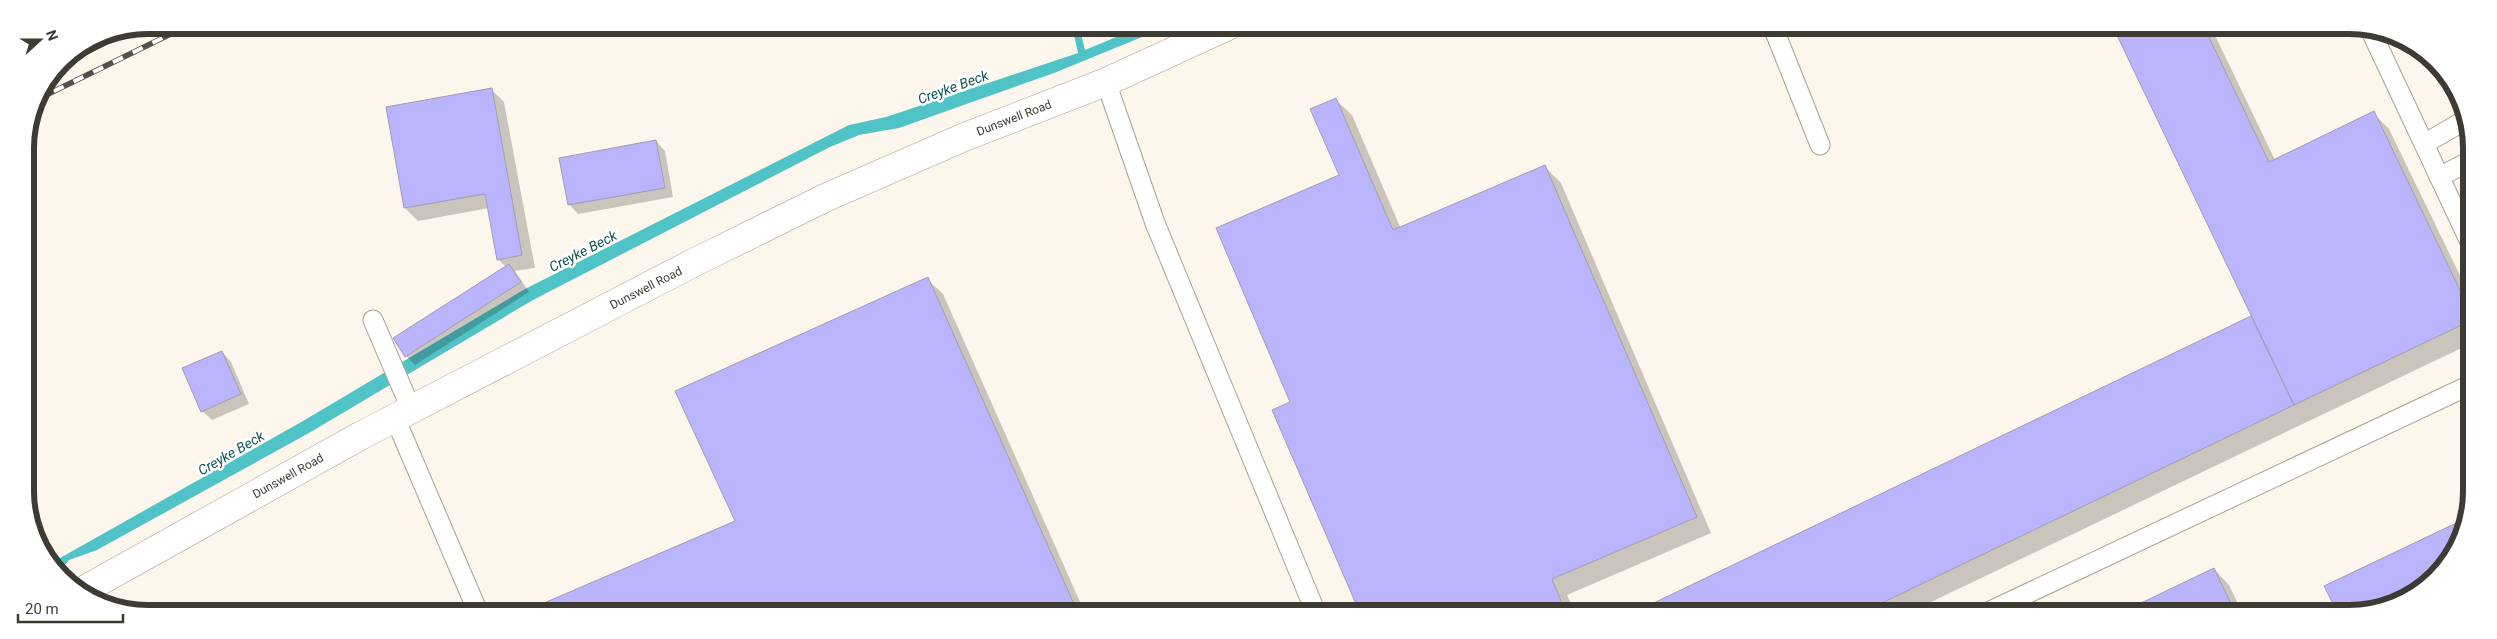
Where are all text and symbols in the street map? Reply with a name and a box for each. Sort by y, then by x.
north arrow [15,15,65,65]
text: N [43,28,61,43]
water label: Creyke Beck [916,66,991,107]
street label: Dunswell Road [975,97,1053,139]
water label: Creyke Beck [546,227,621,275]
street label: Dunswell Road [608,264,684,312]
water label: Creyke Beck [195,427,268,478]
street label: Dunswell Road [250,451,326,501]
scale bar [18,592,122,624]
text: 20 m [25,600,59,618]

